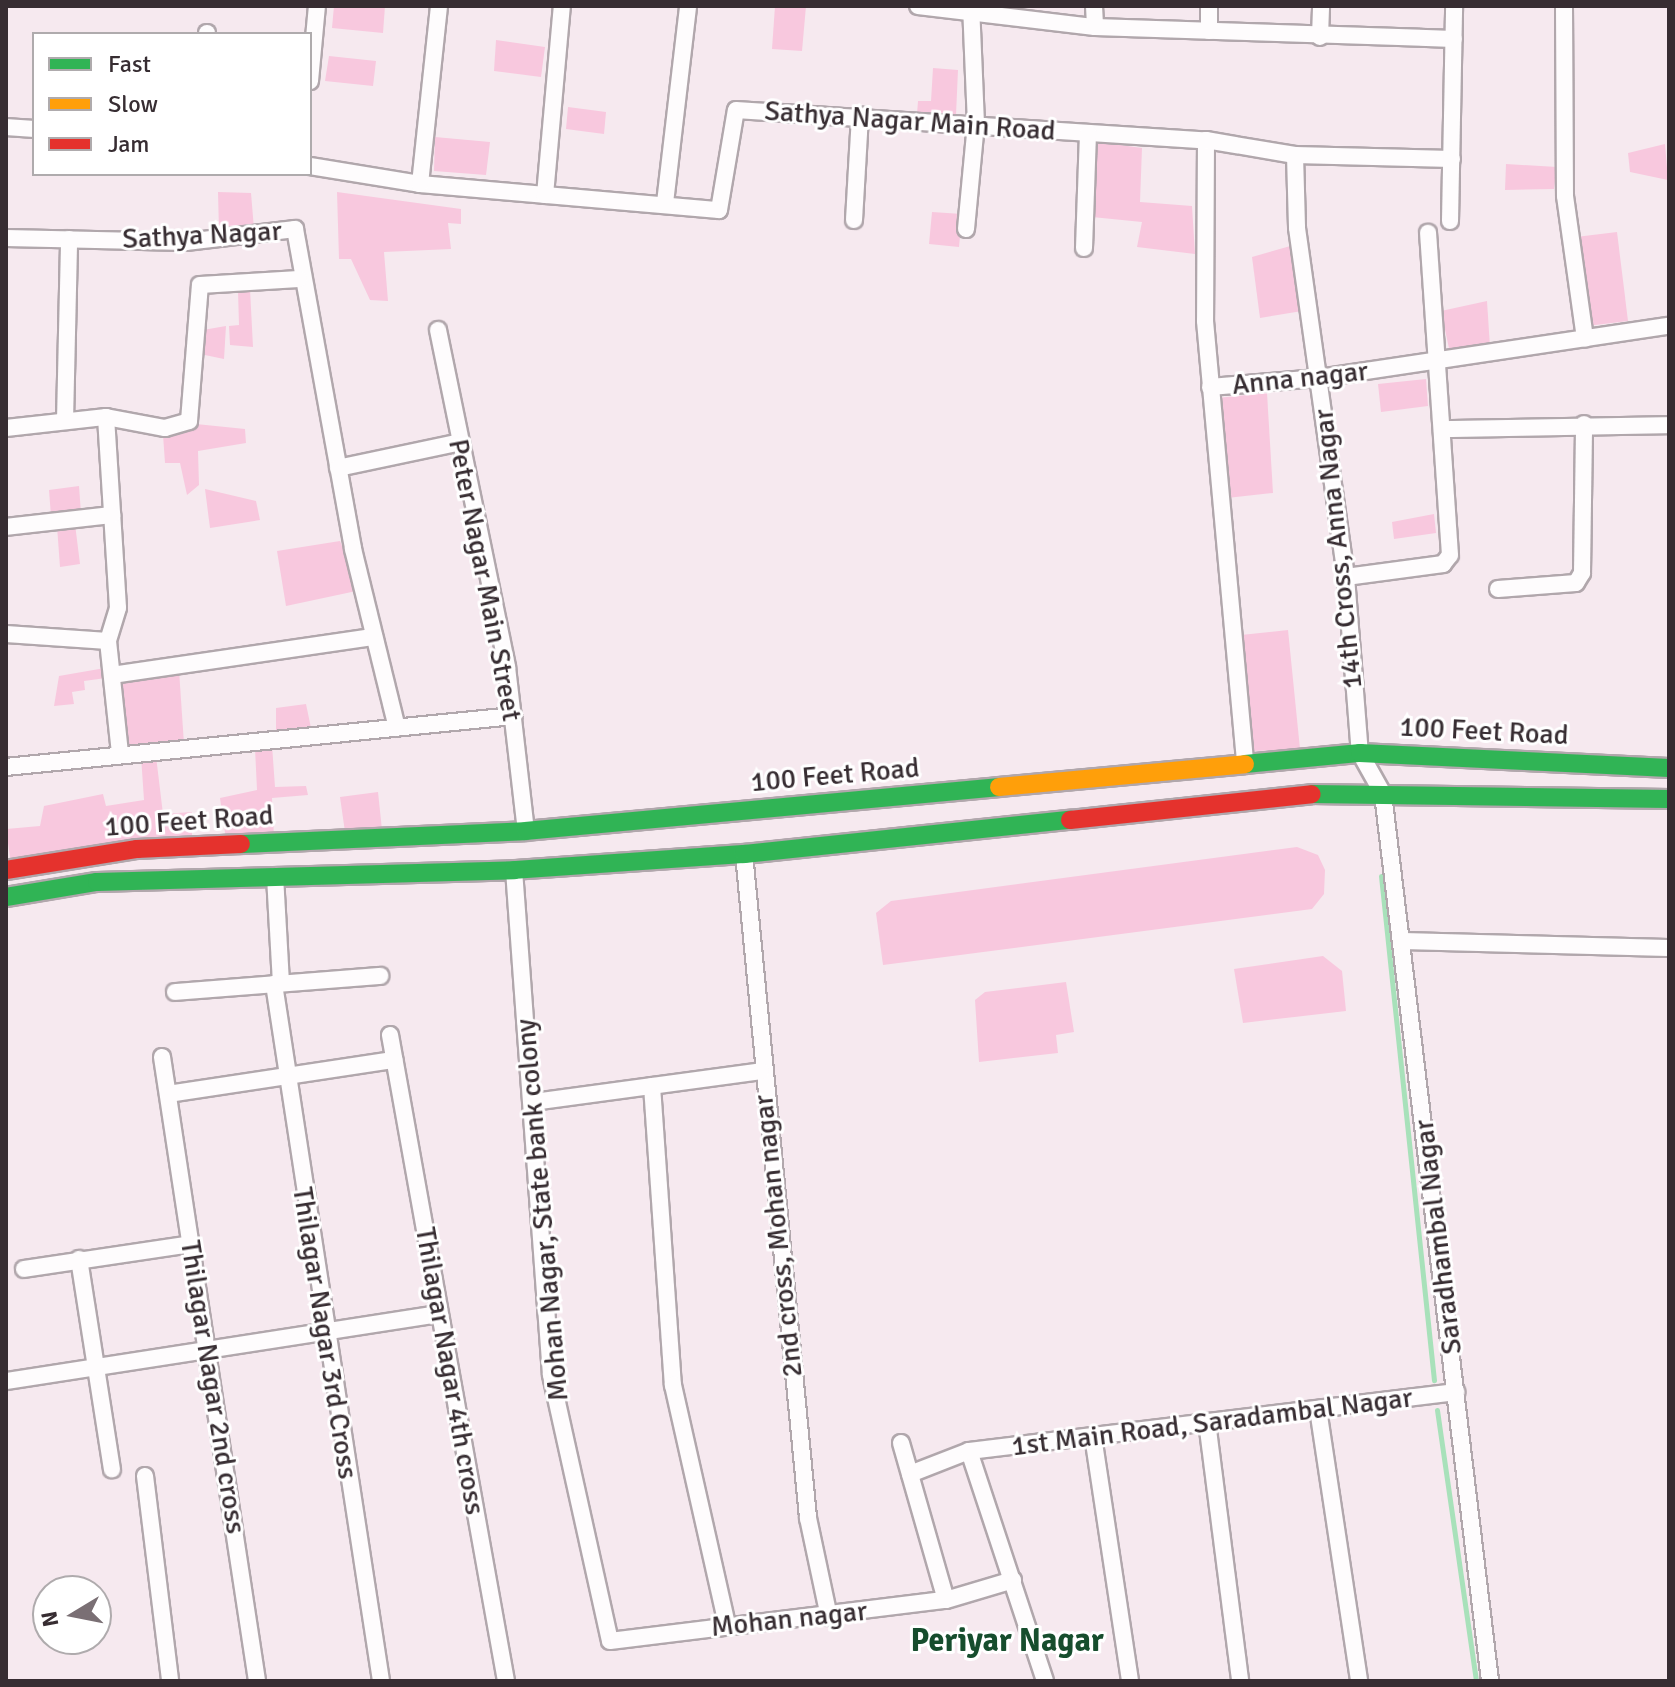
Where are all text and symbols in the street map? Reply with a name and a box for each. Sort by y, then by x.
legend [32,32,312,176]
text: Fast [108,49,151,79]
text: Slow [108,89,158,119]
street label: Sathya Nagar Main Road [763,94,1057,148]
text: Jam [108,129,149,159]
street label: Sathya Nagar [121,214,283,256]
street label: Anna nagar [1230,354,1370,402]
street label: 14th Cross, Anna Nagar [1307,407,1369,691]
street label: Peter Nagar Main Street [441,436,529,724]
street label: 100 Feet Road [1399,710,1569,752]
street label: 100 Feet Road [749,751,921,799]
street label: 100 Feet Road [103,798,275,844]
street label: Mohan Nagar, State bank colony [509,1017,575,1403]
street label: 2nd cross, Mohan nagar [746,1093,810,1379]
street label: Saradhambal Nagar [1407,1118,1469,1356]
street label: Thilagar Nagar 3rd Cross [285,1185,365,1481]
street label: Thilagar Nagar 4th cross [408,1225,492,1517]
street label: Thilagar Nagar 2nd cross [173,1238,253,1536]
street label: 1st Main Road, Saradambal Nagar [1010,1381,1414,1463]
north arrow [32,1575,112,1655]
street label: Mohan nagar [709,1594,869,1644]
text: N [35,1609,64,1629]
district label: Periyar Nagar [910,1622,1104,1660]

